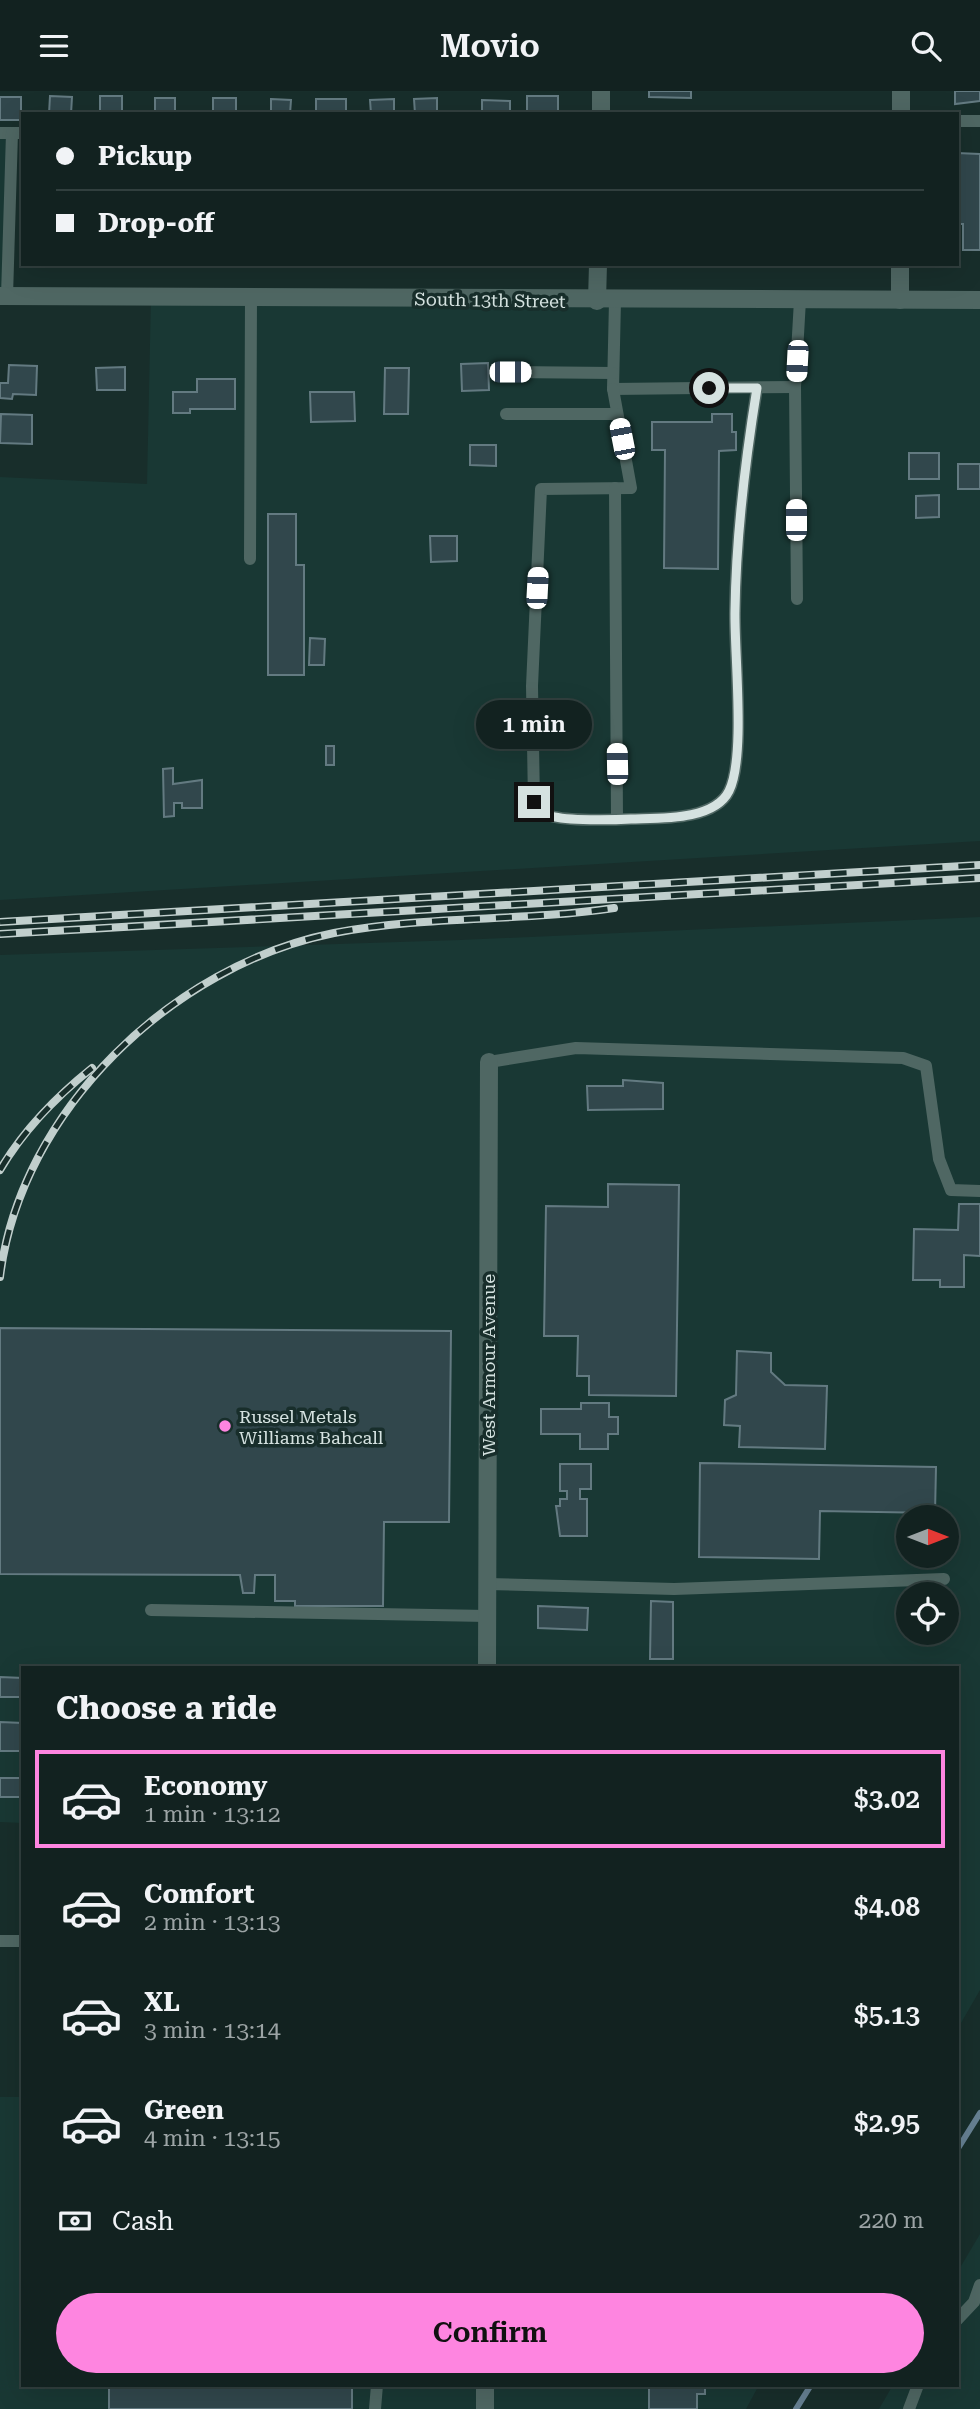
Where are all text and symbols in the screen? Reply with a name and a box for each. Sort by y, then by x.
icon: menu [35,27,73,65]
text: Movio [440,27,540,65]
icon: search [907,27,945,65]
text: Pickup [98,141,192,171]
text: Drop-off [98,208,214,238]
street label: South 13th Street [414,288,566,312]
car [786,339,809,383]
car [490,362,532,383]
route start [693,372,725,404]
car [608,416,637,462]
car [786,499,807,541]
car [526,566,549,610]
callout: 1 min [476,701,592,749]
text: 1 min [502,711,566,738]
car [607,743,628,785]
route end [518,786,550,818]
street label: West Armour Avenue [478,1274,499,1456]
place label: Russel Metals Williams Bahcall [239,1406,384,1448]
marker: Russel Metals Williams Bahcall [217,1418,233,1434]
north arrow [896,1505,959,1568]
map controls [896,1505,959,1645]
button: locate [896,1582,959,1645]
text: Choose a ride [56,1689,277,1727]
icon: car [60,1768,123,1831]
text: Economy [144,1771,267,1801]
text: $3.02 [854,1784,920,1814]
text: 1 min · 13:12 [144,1801,281,1828]
icon: car [60,1876,123,1939]
text: Comfort [144,1879,254,1909]
text: $4.08 [854,1892,920,1922]
text: 2 min · 13:13 [144,1909,281,1936]
icon: car [60,1984,123,2047]
text: XL [144,1987,180,2017]
text: $5.13 [854,2000,920,2030]
text: 3 min · 13:14 [144,2017,281,2044]
icon: car [60,2092,123,2155]
text: Green [144,2095,224,2125]
text: $2.95 [854,2108,920,2138]
text: 4 min · 13:15 [144,2125,281,2152]
icon: cash [56,2202,94,2240]
text: Cash [112,2206,174,2236]
text: 220 m [859,2207,924,2234]
button: Confirm [56,2293,924,2373]

